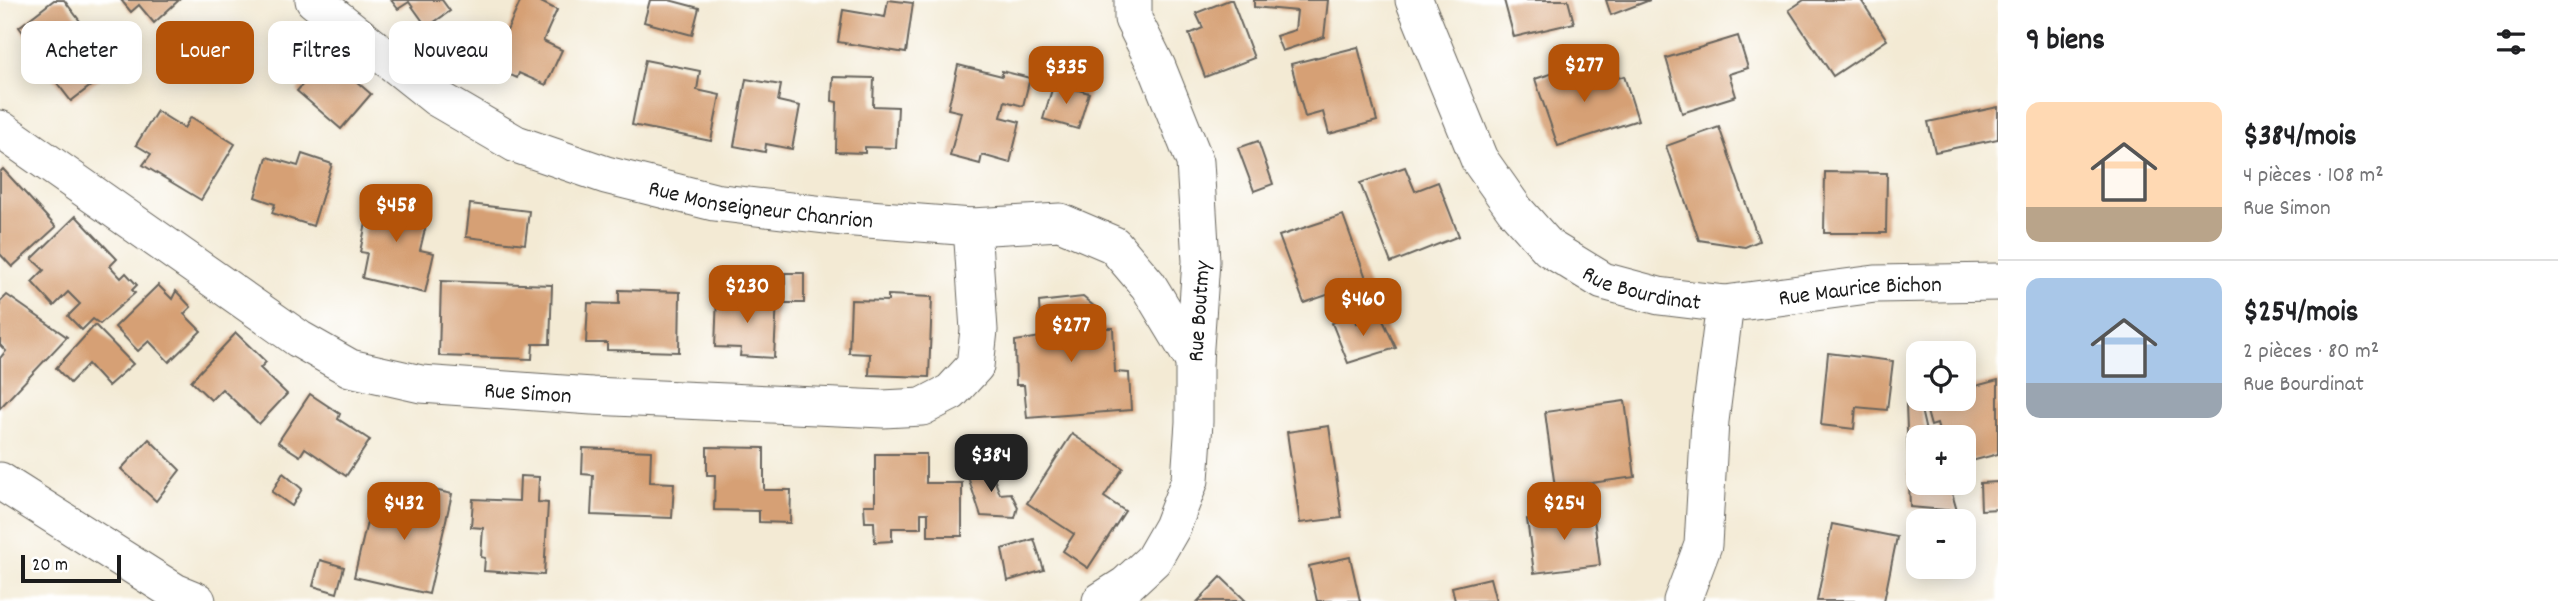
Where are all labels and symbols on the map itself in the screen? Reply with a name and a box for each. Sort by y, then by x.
pin: $277 [1543,44,1625,104]
pin: $335 [1025,46,1107,106]
street label: Rue Monseigneur Chanrion [645,173,874,239]
pin: $458 [355,184,437,244]
street label: Rue Boutmy [1181,259,1221,363]
street label: Rue Bourdinat [1575,259,1702,321]
pin: $230 [706,266,788,325]
street label: Rue Maurice Bichon [1777,270,1942,317]
pin: $460 [1322,278,1404,338]
pin: $277 [1030,304,1112,364]
street label: Rue Simon [483,375,573,415]
pin: $384 [950,434,1032,494]
pin: $432 [363,482,445,542]
pin: $254 [1523,482,1605,542]
scale bar [21,552,121,584]

